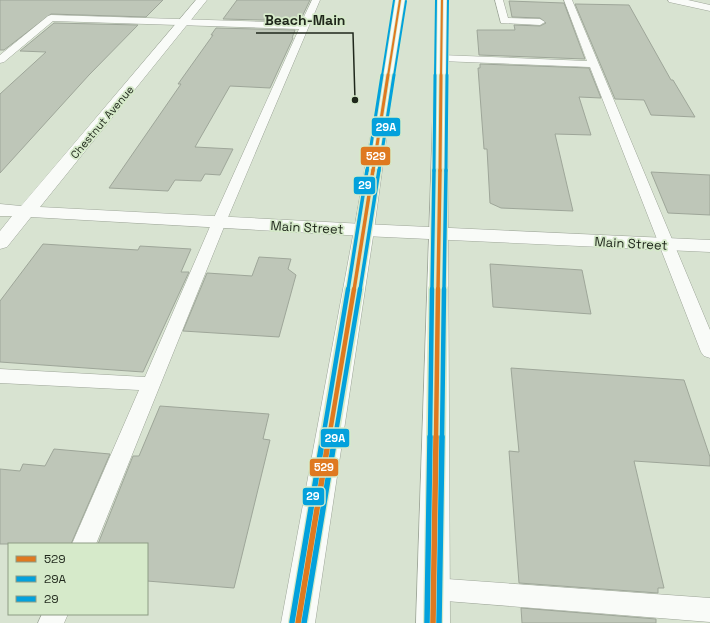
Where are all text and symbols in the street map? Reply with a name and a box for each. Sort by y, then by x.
callout: Beach-Main [256,7,353,33]
text: Beach-Main [265,11,346,29]
street label: Chestnut Avenue [67,83,137,161]
line badge: 29A [371,117,401,137]
text: 29A [376,120,396,134]
line badge: 529 [360,146,391,166]
text: 529 [366,149,386,163]
line badge: 29 [353,176,376,195]
text: 29 [358,178,372,192]
street label: Main Street [270,217,344,238]
street label: Main Street [594,233,668,254]
line badge: 29A [320,428,350,448]
text: 29A [325,431,345,445]
line badge: 529 [309,458,339,477]
text: 529 [314,460,334,474]
line badge: 29 [302,487,325,506]
text: 29 [306,489,320,503]
legend [8,543,148,615]
text: 529 [44,551,66,567]
text: 29A [44,571,67,587]
text: 29 [44,591,59,607]

